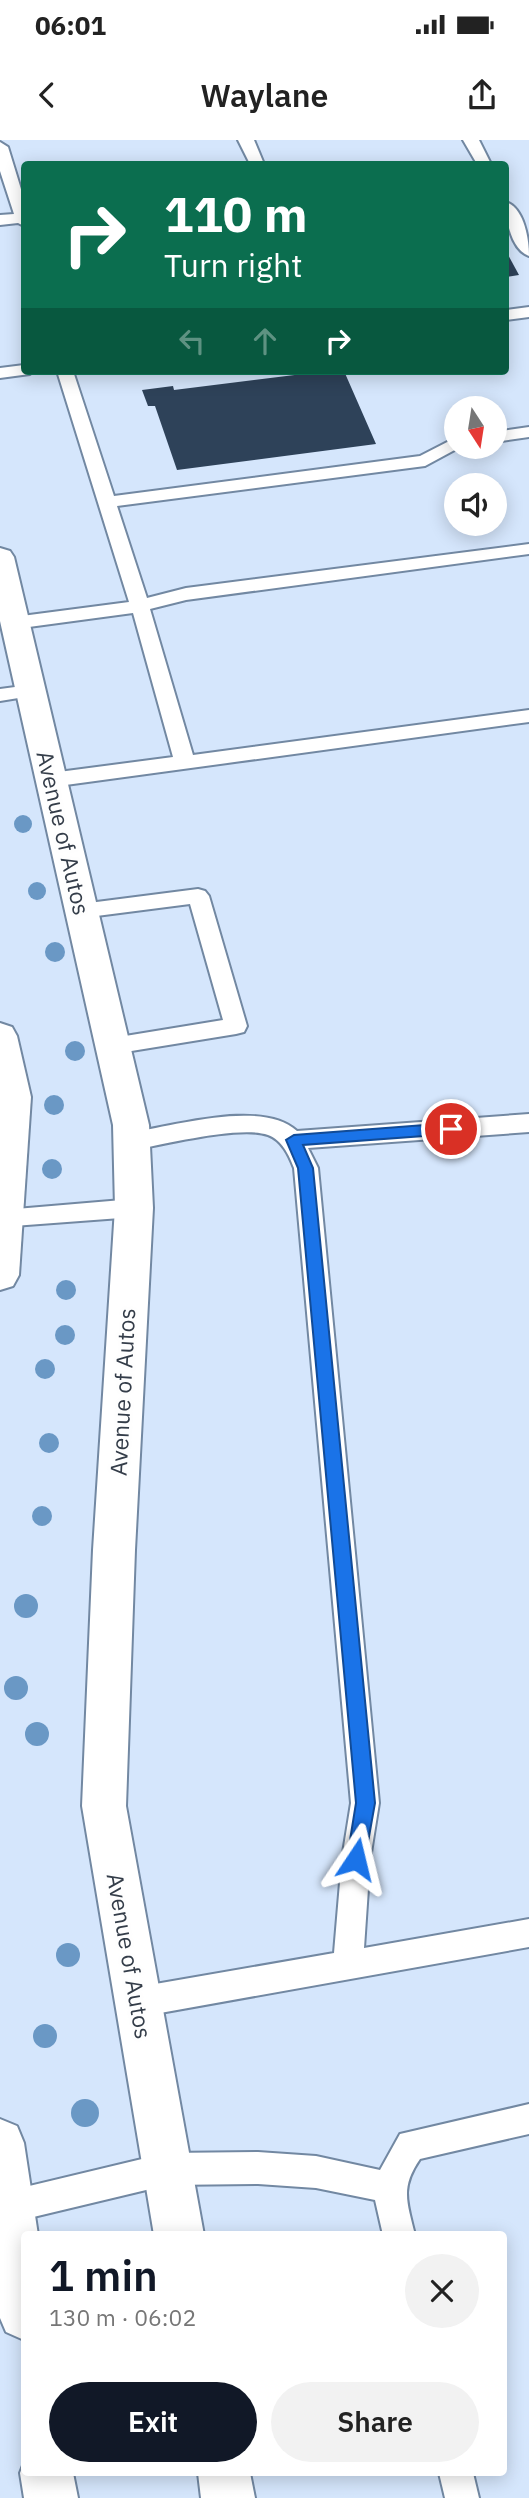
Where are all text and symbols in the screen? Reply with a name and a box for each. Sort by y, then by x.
text: 06:01 [35,8,106,42]
text: Waylane [201,74,328,116]
icon: back [28,76,66,114]
icon: share [463,76,501,114]
text: 110 m [164,182,308,245]
icon: right [49,189,140,280]
text: Turn right [164,244,302,286]
icon: left [173,322,211,360]
icon: ahead [246,322,284,360]
icon: right [319,322,357,360]
north arrow [444,396,508,458]
map controls [444,396,507,536]
button: sound [444,473,507,536]
street label: Avenue of Autos [30,748,97,918]
pin [421,1099,481,1159]
icon: arrive [432,1110,470,1148]
street label: Avenue of Autos [103,1307,141,1476]
position arrow [319,1822,393,1896]
street label: Avenue of Autos [101,1871,159,2041]
text: 1 min [49,2248,158,2303]
button: close [405,2254,479,2328]
text: 130 m · 06:02 [49,2302,196,2332]
button: Exit [49,2382,257,2462]
button: Share [271,2382,479,2462]

